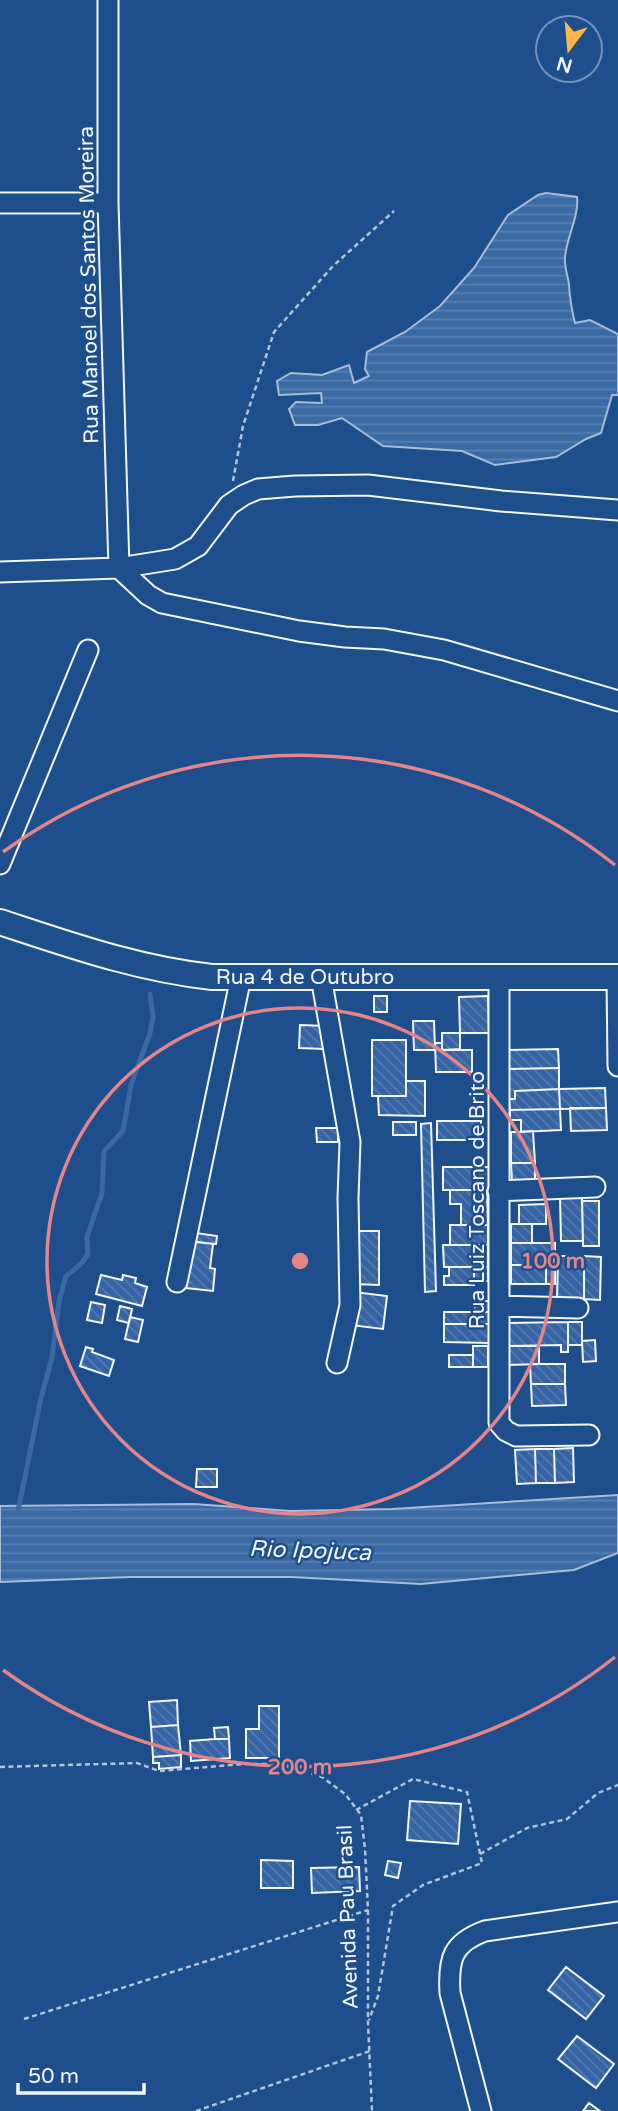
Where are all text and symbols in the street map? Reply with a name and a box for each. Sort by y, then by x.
north arrow [534,14,604,84]
text: N [554,52,575,77]
street label: Rua Manoel dos Santos Moreira [74,126,104,444]
street label: Rua 4 de Outubro [216,965,394,990]
street label: Rua Luiz Toscano de Brito [465,1071,490,1329]
centre of rings [288,1249,312,1273]
text: 100 m [521,1249,585,1274]
water label: Rio Ipojuca [249,1535,372,1567]
text: 200 m [268,1755,332,1780]
street label: Avenida Pau Brasil [332,1824,364,2010]
scale bar [18,2052,144,2096]
text: 50 m [28,2064,79,2089]

